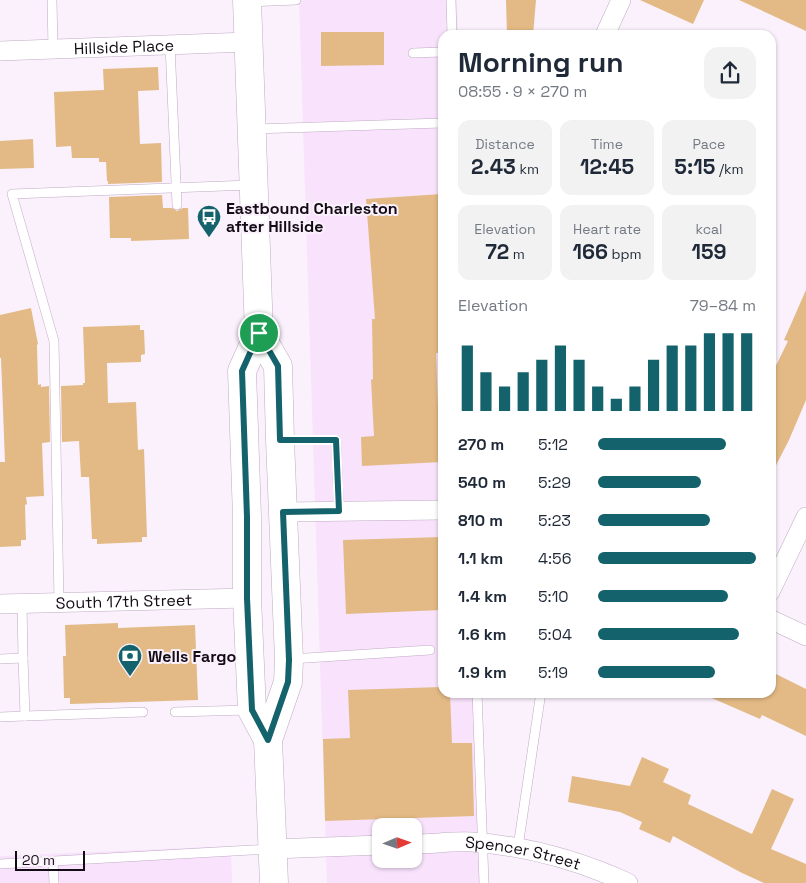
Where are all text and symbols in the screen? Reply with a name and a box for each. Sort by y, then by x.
street label: Hillside Place [74,34,174,59]
text: Morning run [458,44,623,80]
button: share [704,47,756,99]
text: 08:55 · 9 × 270 m [458,81,587,102]
text: Distance [475,135,535,153]
text: Time [591,135,623,153]
text: Pace [693,135,725,153]
text: 2.43 [471,153,516,180]
text: 12:45 [580,153,634,180]
text: 5:15 [674,153,715,180]
text: km [516,160,539,178]
text: /km [715,160,744,178]
place label: Eastbound Charleston after Hillside [226,198,398,237]
bus stop icon: Eastbound Charleston after Hillside [196,204,222,238]
text: Elevation [474,220,536,238]
text: Heart rate [573,220,641,238]
text: kcal [695,220,723,238]
text: 72 [485,238,509,265]
text: 166 [572,238,608,265]
text: 159 [691,238,727,265]
text: m [509,245,525,263]
text: bpm [608,245,642,263]
text: Elevation [458,295,528,316]
text: 79–84 m [690,295,756,316]
pin [238,312,280,354]
icon: arrive [245,319,273,347]
text: 270 m [458,434,504,455]
text: 5:12 [538,434,568,455]
text: 540 m [458,472,506,493]
text: 5:29 [538,472,571,493]
text: 810 m [458,510,503,531]
text: 5:23 [538,510,571,531]
text: 1.1 km [458,548,503,569]
text: 4:56 [538,548,571,569]
text: 1.4 km [458,586,507,607]
text: 5:10 [538,586,569,607]
street label: South 17th Street [55,589,193,613]
text: 1.6 km [458,624,506,645]
text: 5:04 [538,624,572,645]
bank icon: Wells Fargo [117,643,143,677]
place label: Wells Fargo [148,646,236,667]
text: 1.9 km [458,662,507,683]
text: 5:19 [538,662,568,683]
north arrow [372,818,422,868]
map controls [372,818,422,868]
street label: Spencer Street [465,831,583,874]
scale bar [15,848,85,871]
text: 20 m [22,851,55,869]

